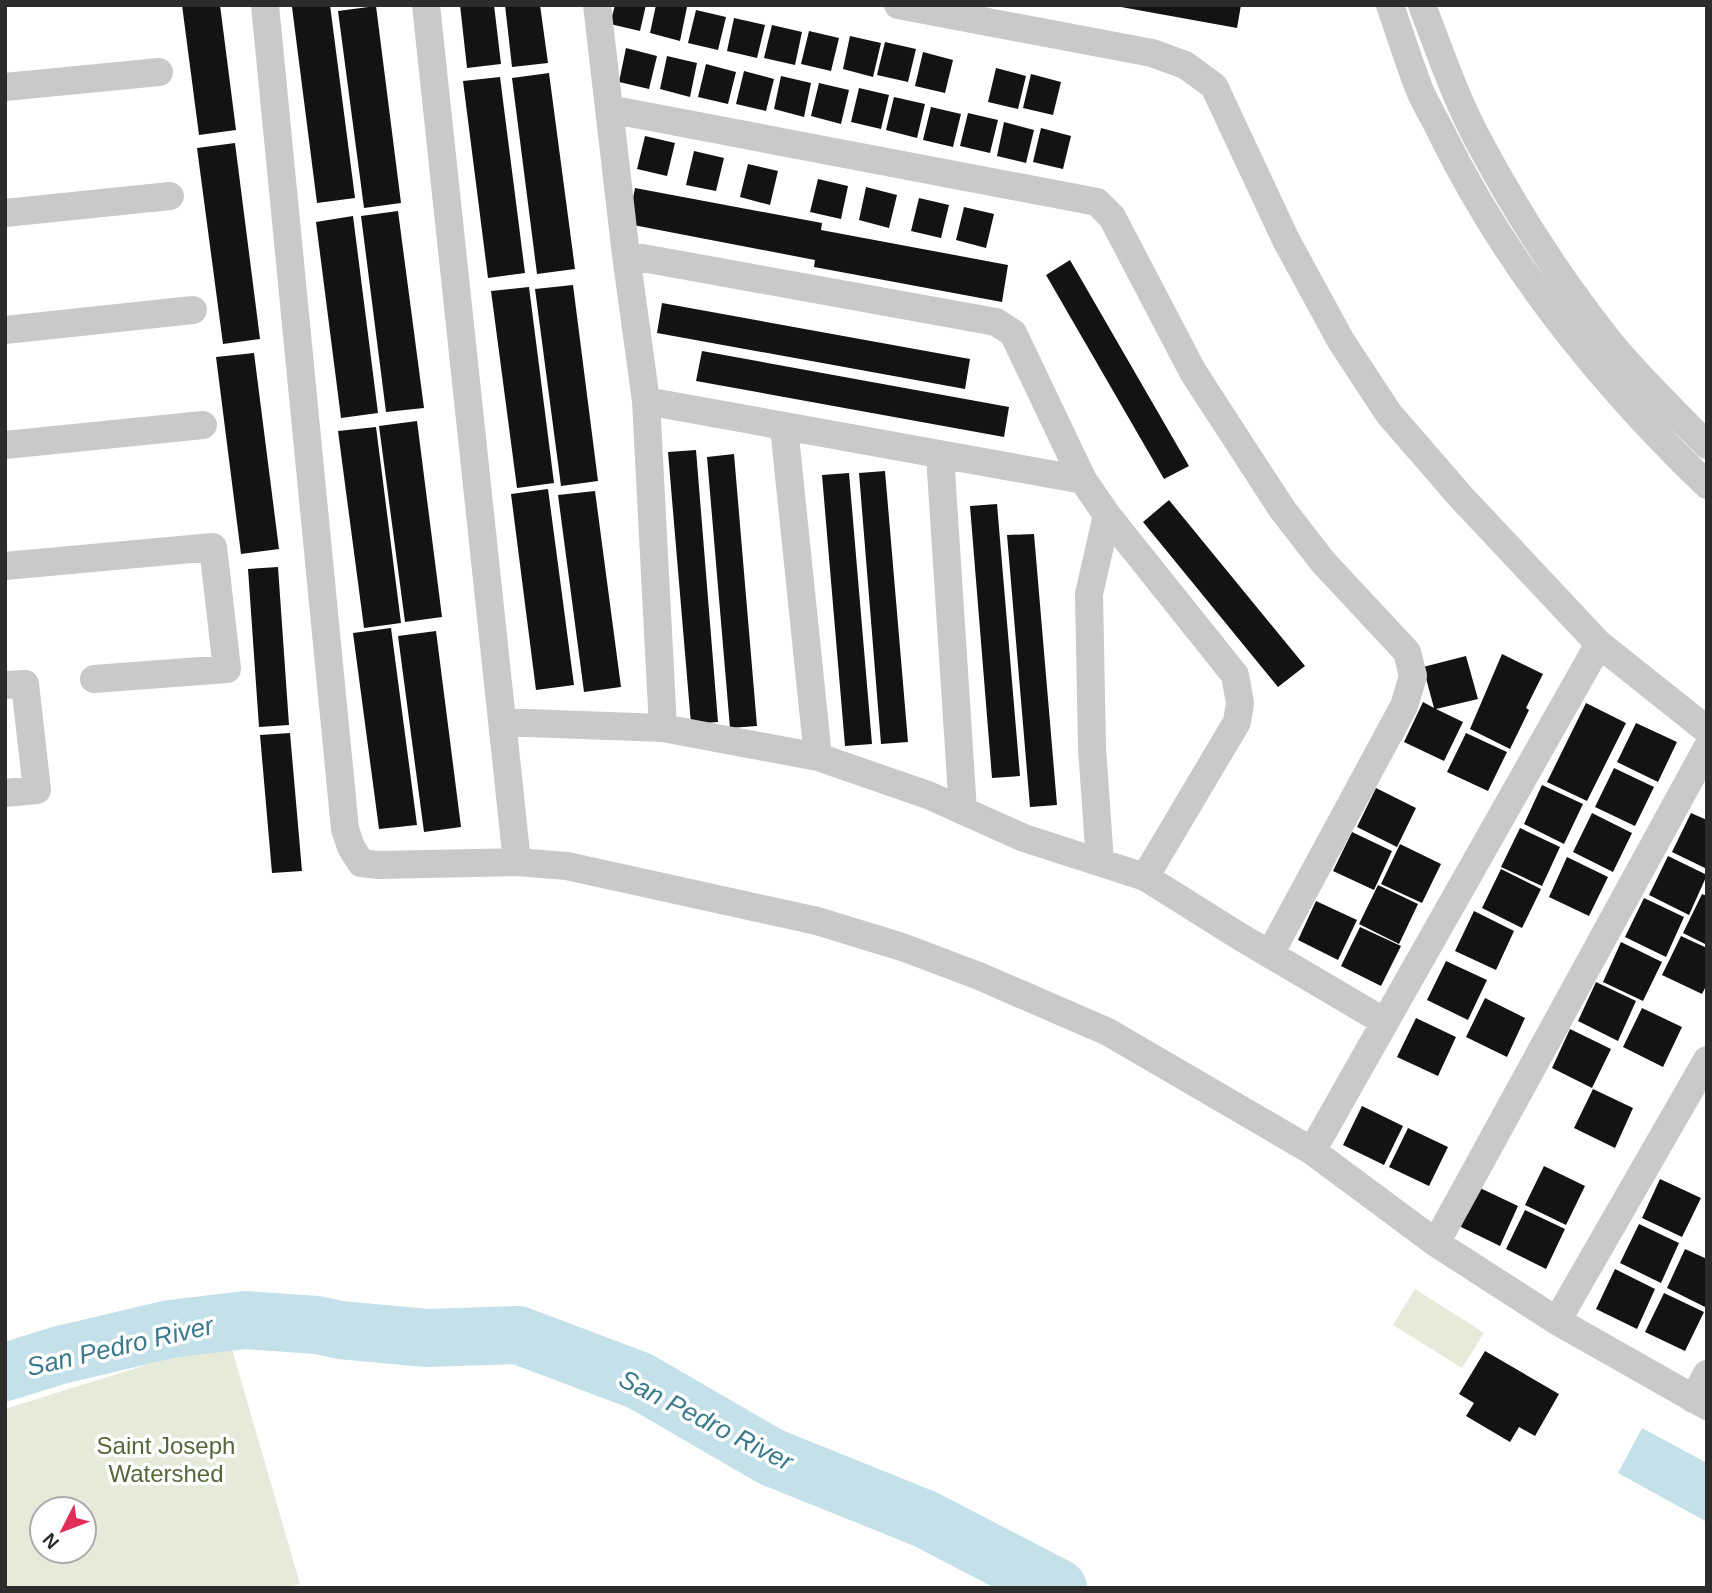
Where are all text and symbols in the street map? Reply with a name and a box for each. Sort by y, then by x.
water label: San Pedro River [24,1310,218,1382]
water label: San Pedro River [614,1363,799,1477]
park label: Saint Joseph Watershed [97,1432,235,1487]
north arrow [28,1495,98,1565]
text: N [38,1529,63,1553]

